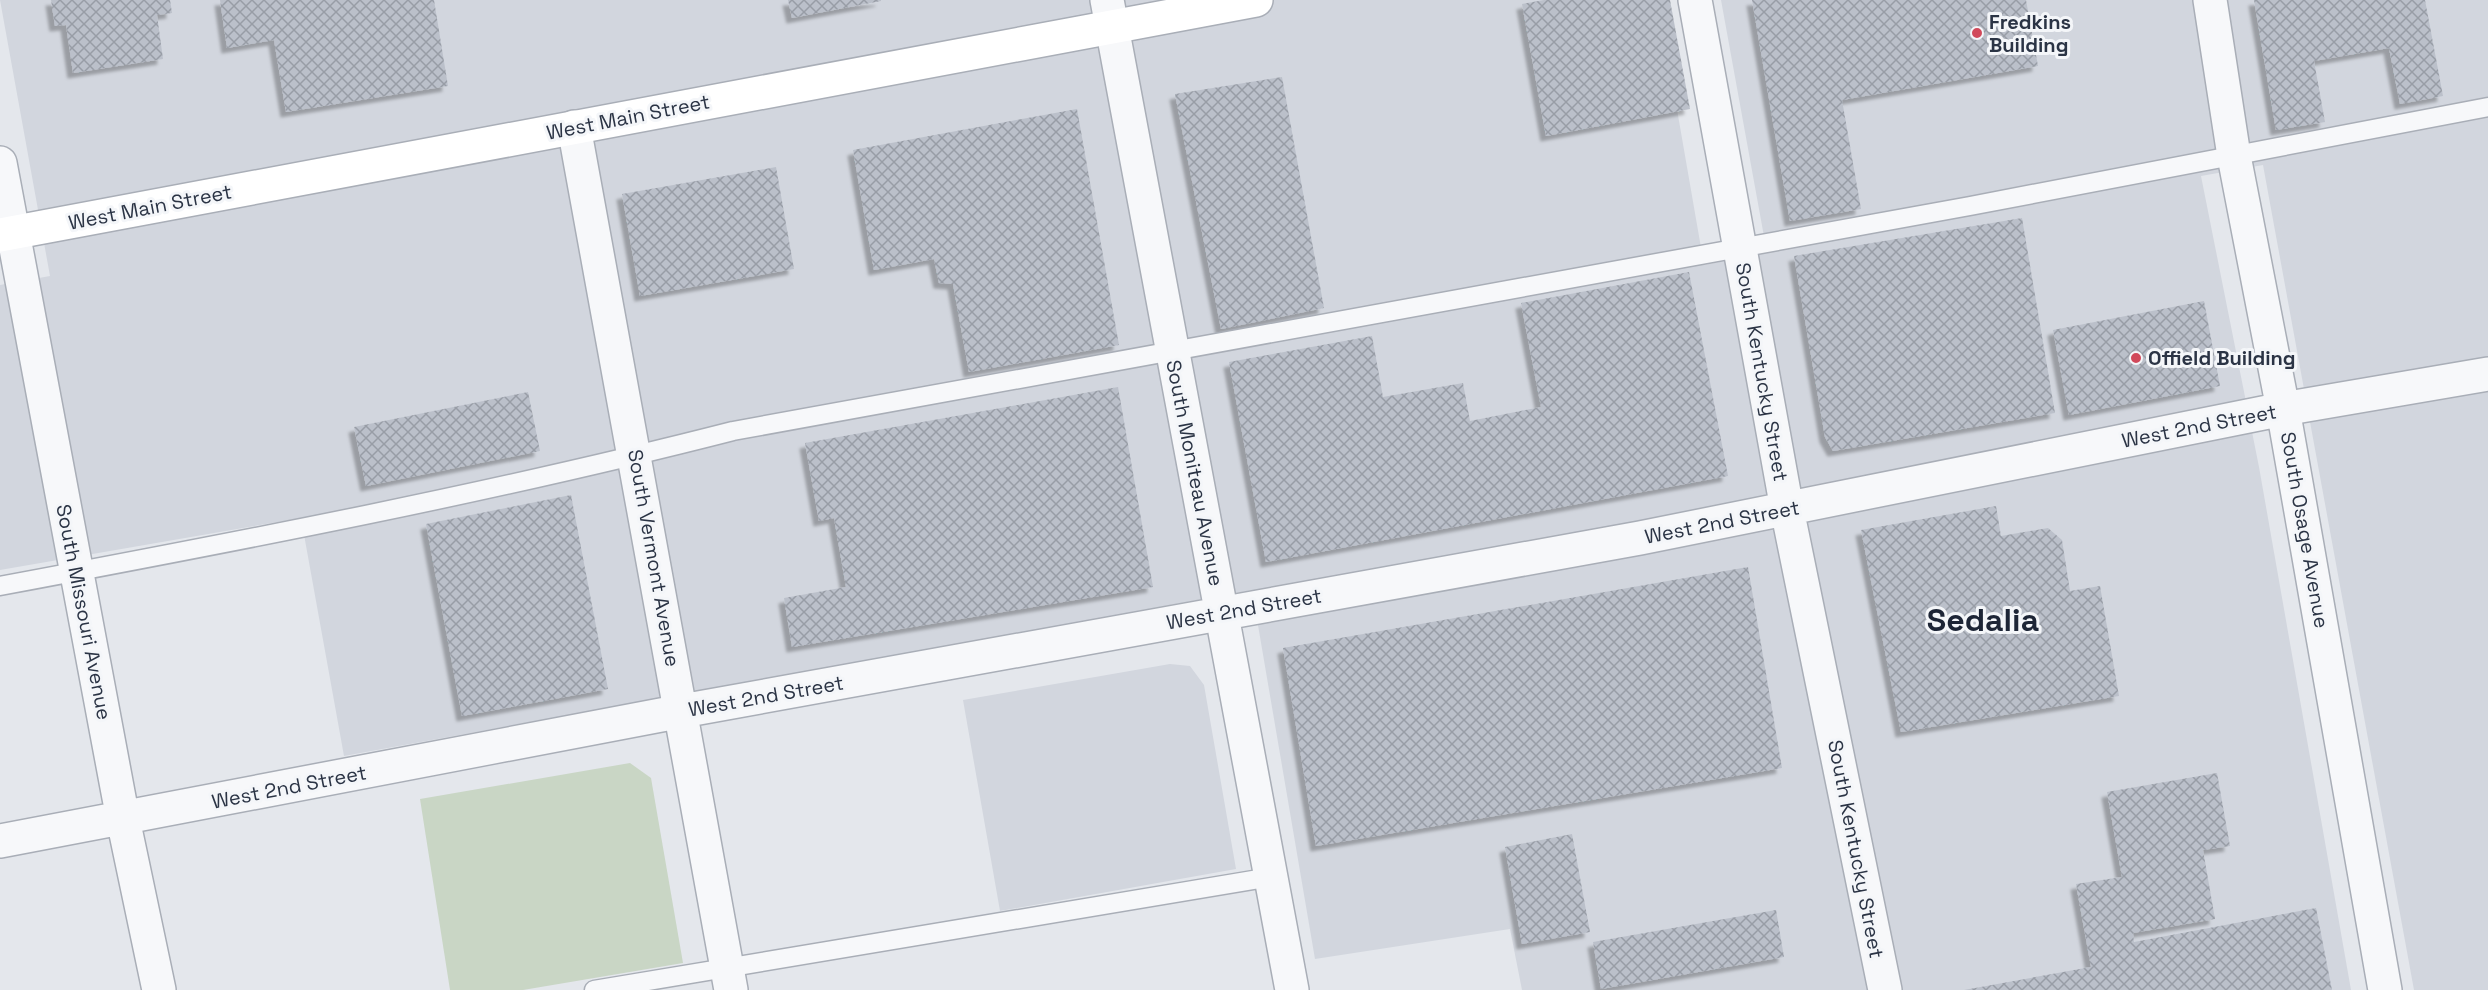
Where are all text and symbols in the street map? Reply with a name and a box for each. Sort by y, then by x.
place label: Fredkins Building [1989,9,2071,58]
marker: Fredkins Building [1970,26,1984,40]
street label: West Main Street [544,88,712,146]
street label: West Main Street [66,178,234,236]
street label: South Kentucky Street [1730,261,1794,483]
place label: Offield Building [2148,345,2296,371]
marker: Offield Building [2129,351,2143,365]
street label: South Moniteau Avenue [1160,358,1230,588]
street label: West 2nd Street [2119,398,2279,454]
street label: South Osage Avenue [2275,430,2335,630]
street label: South Vermont Avenue [622,447,686,669]
street label: West 2nd Street [1642,494,1802,550]
street label: South Missouri Avenue [50,502,118,722]
street label: West 2nd Street [1164,583,1324,635]
district label: Sedalia [1927,600,2039,640]
street label: West 2nd Street [686,670,846,722]
street label: South Kentucky Street [1822,738,1890,960]
street label: West 2nd Street [209,759,369,815]

